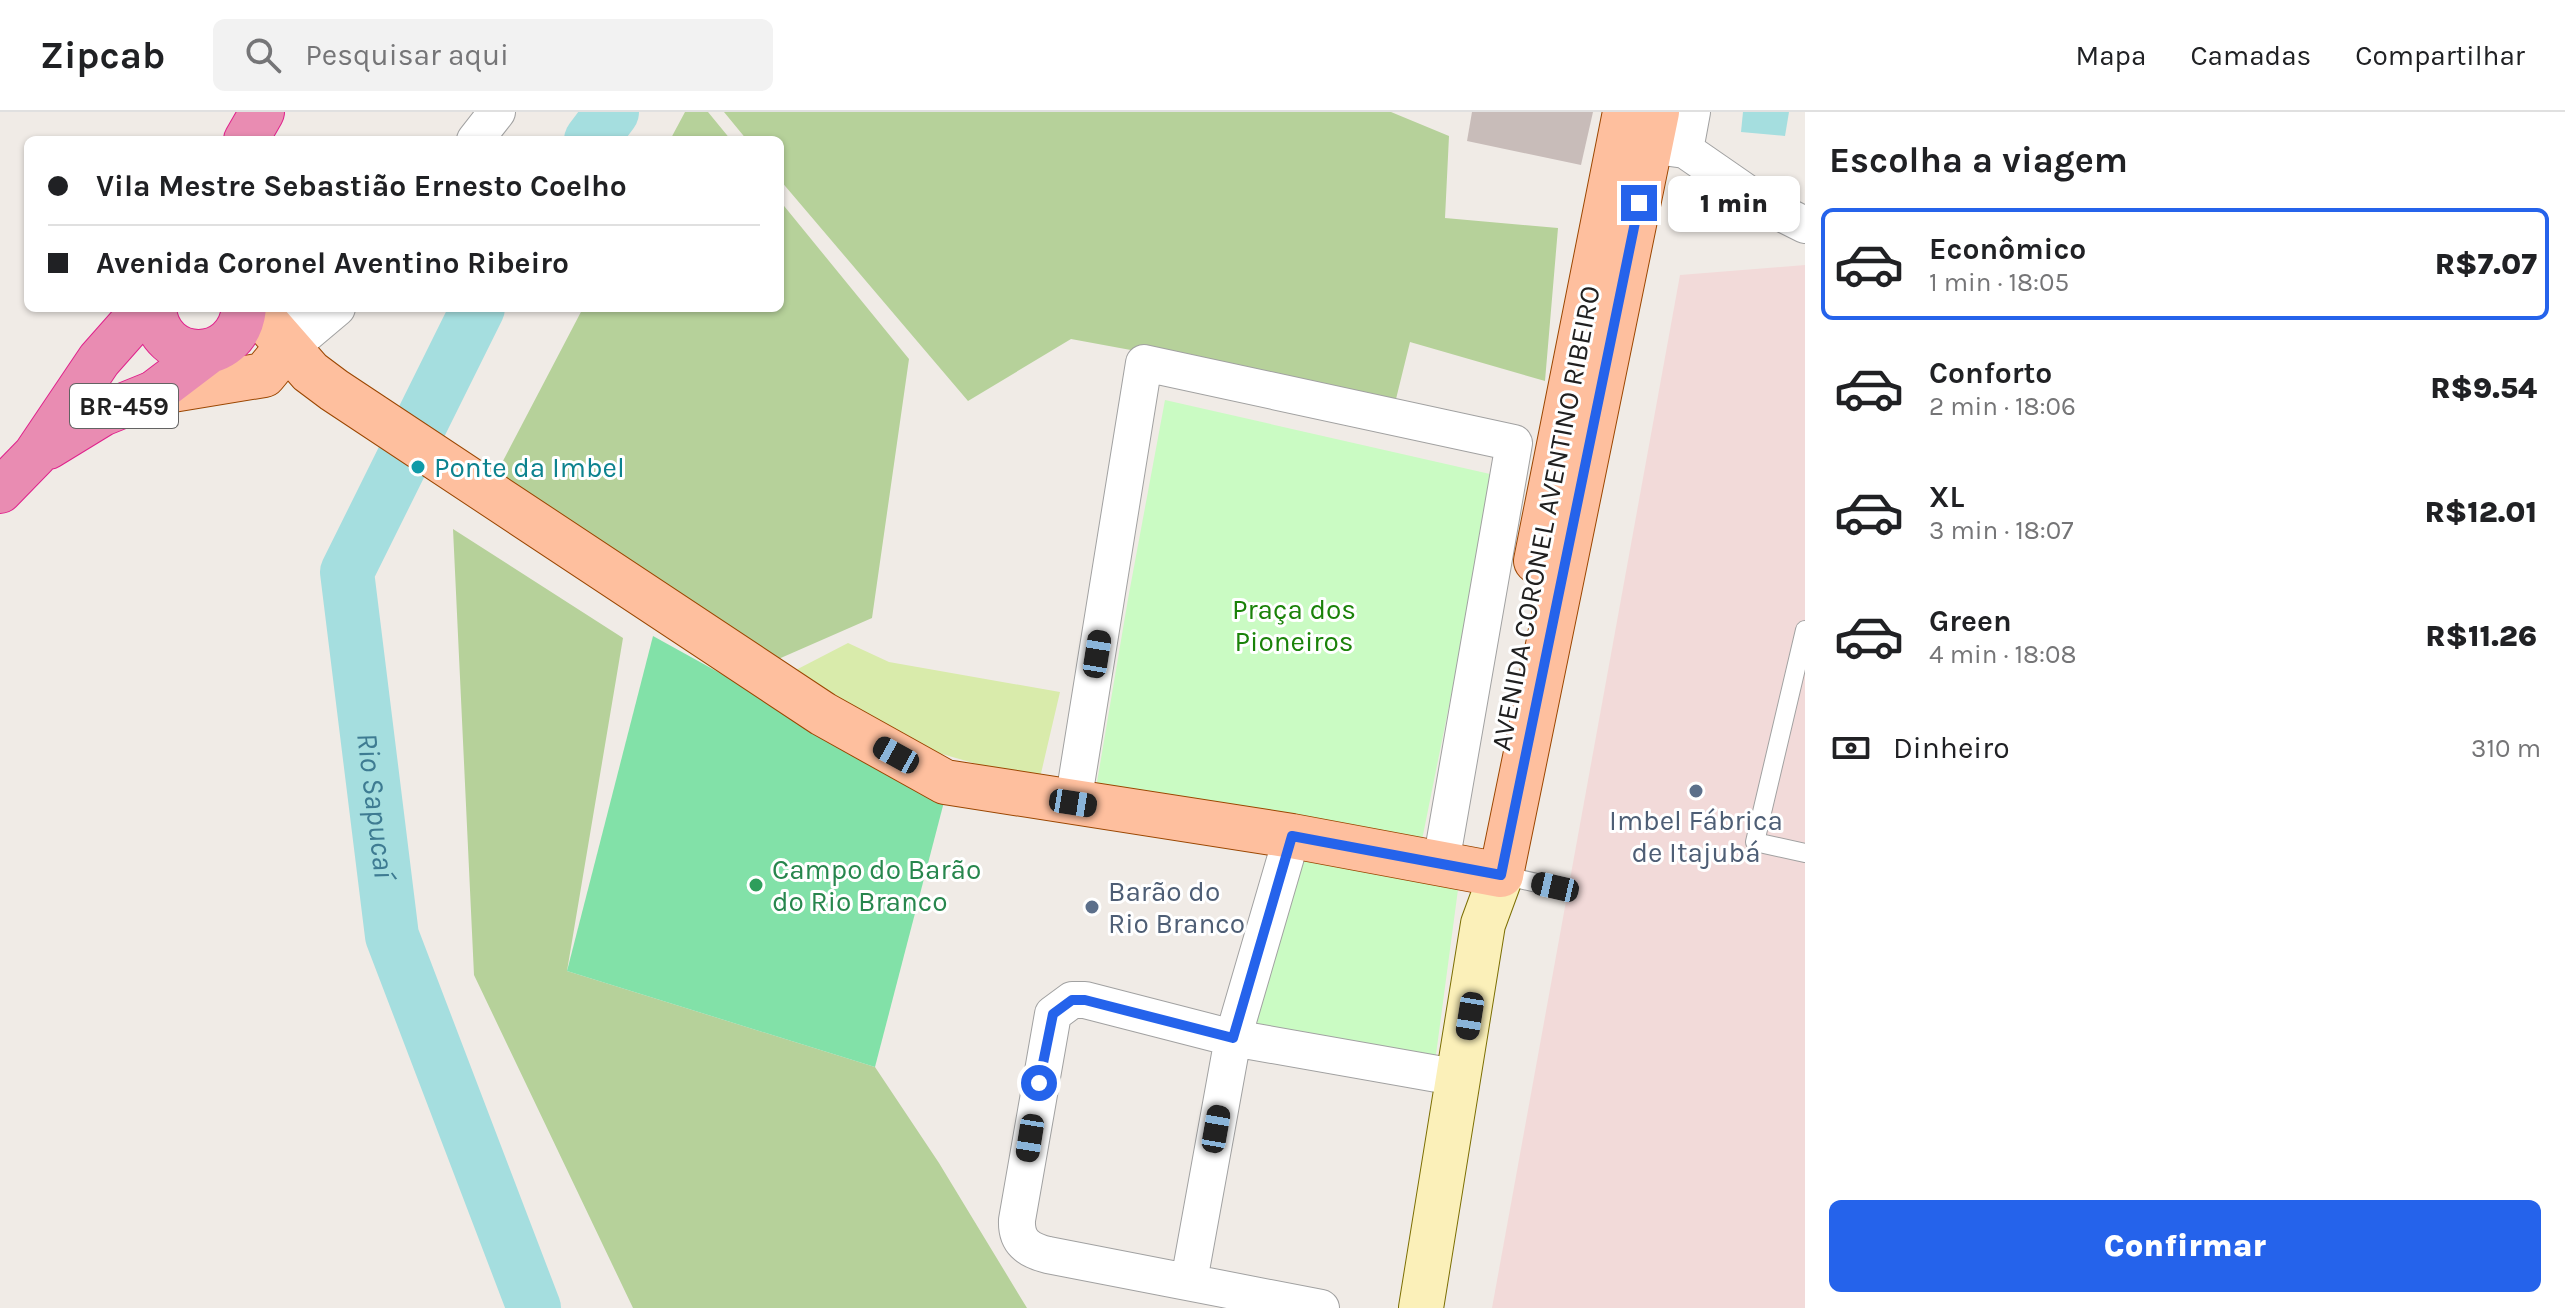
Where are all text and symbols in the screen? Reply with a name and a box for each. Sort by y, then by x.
search box [213,19,773,91]
text: Zipcab [40,33,165,78]
icon: search [241,33,285,77]
text: Pesquisar aqui [305,37,509,73]
text: Mapa [2075,39,2146,72]
text: Camadas [2190,39,2311,72]
text: Compartilhar [2355,39,2525,72]
text: Escolha a viagem [1829,139,2128,181]
text: Vila Mestre Sebastião Ernesto Coelho [96,168,627,204]
callout: 1 min [1667,175,1799,231]
route end [1621,185,1657,221]
text: 1 min [1700,188,1768,219]
icon: car [1833,228,1905,300]
text: Econômico [1929,231,2086,267]
text: Avenida Coronel Aventino Ribeiro [96,245,569,281]
text: R$7.07 [2435,246,2537,282]
text: 1 min · 18:05 [1929,267,2069,298]
street label: AVENIDA CORONEL AVENTINO RIBEIRO [1484,283,1607,753]
icon: car [1833,352,1905,424]
text: Conforto [1929,355,2052,391]
text: R$9.54 [2430,370,2537,406]
road number: BR-459 [70,384,178,428]
text: 2 min · 18:06 [1929,391,2076,422]
place label: Ponte da Imbel [434,451,625,484]
marker: Ponte da Imbel [409,458,427,476]
icon: car [1833,476,1905,548]
text: XL [1929,479,1964,515]
text: R$12.01 [2424,494,2537,530]
text: 3 min · 18:07 [1929,515,2073,546]
park label: Praça dos Pioneiros [1232,593,1356,658]
icon: car [1833,600,1905,672]
text: Green [1929,603,2012,639]
text: R$11.26 [2425,618,2537,654]
car [1081,628,1113,680]
text: 4 min · 18:08 [1929,639,2076,670]
icon: cash [1829,726,1873,770]
water label: Rio Sapucaí [349,730,403,883]
text: Dinheiro [1893,730,2010,766]
car [869,733,923,777]
text: 310 m [2471,733,2541,764]
marker: Imbel Fábrica de Itajubá [1687,782,1705,800]
car [1047,787,1099,819]
place label: Imbel Fábrica de Itajubá [1609,804,1783,869]
place label: Campo do Barão do Rio Branco [772,853,981,918]
car [1529,870,1581,904]
place label: Barão do Rio Branco [1108,875,1245,940]
marker: Campo do Barão do Rio Branco [747,876,765,894]
marker: Barão do Rio Branco [1083,898,1101,916]
car [1454,990,1486,1042]
route start [1021,1065,1057,1101]
car [1200,1103,1232,1155]
car [1014,1112,1046,1164]
button: Confirmar [1829,1200,2541,1292]

